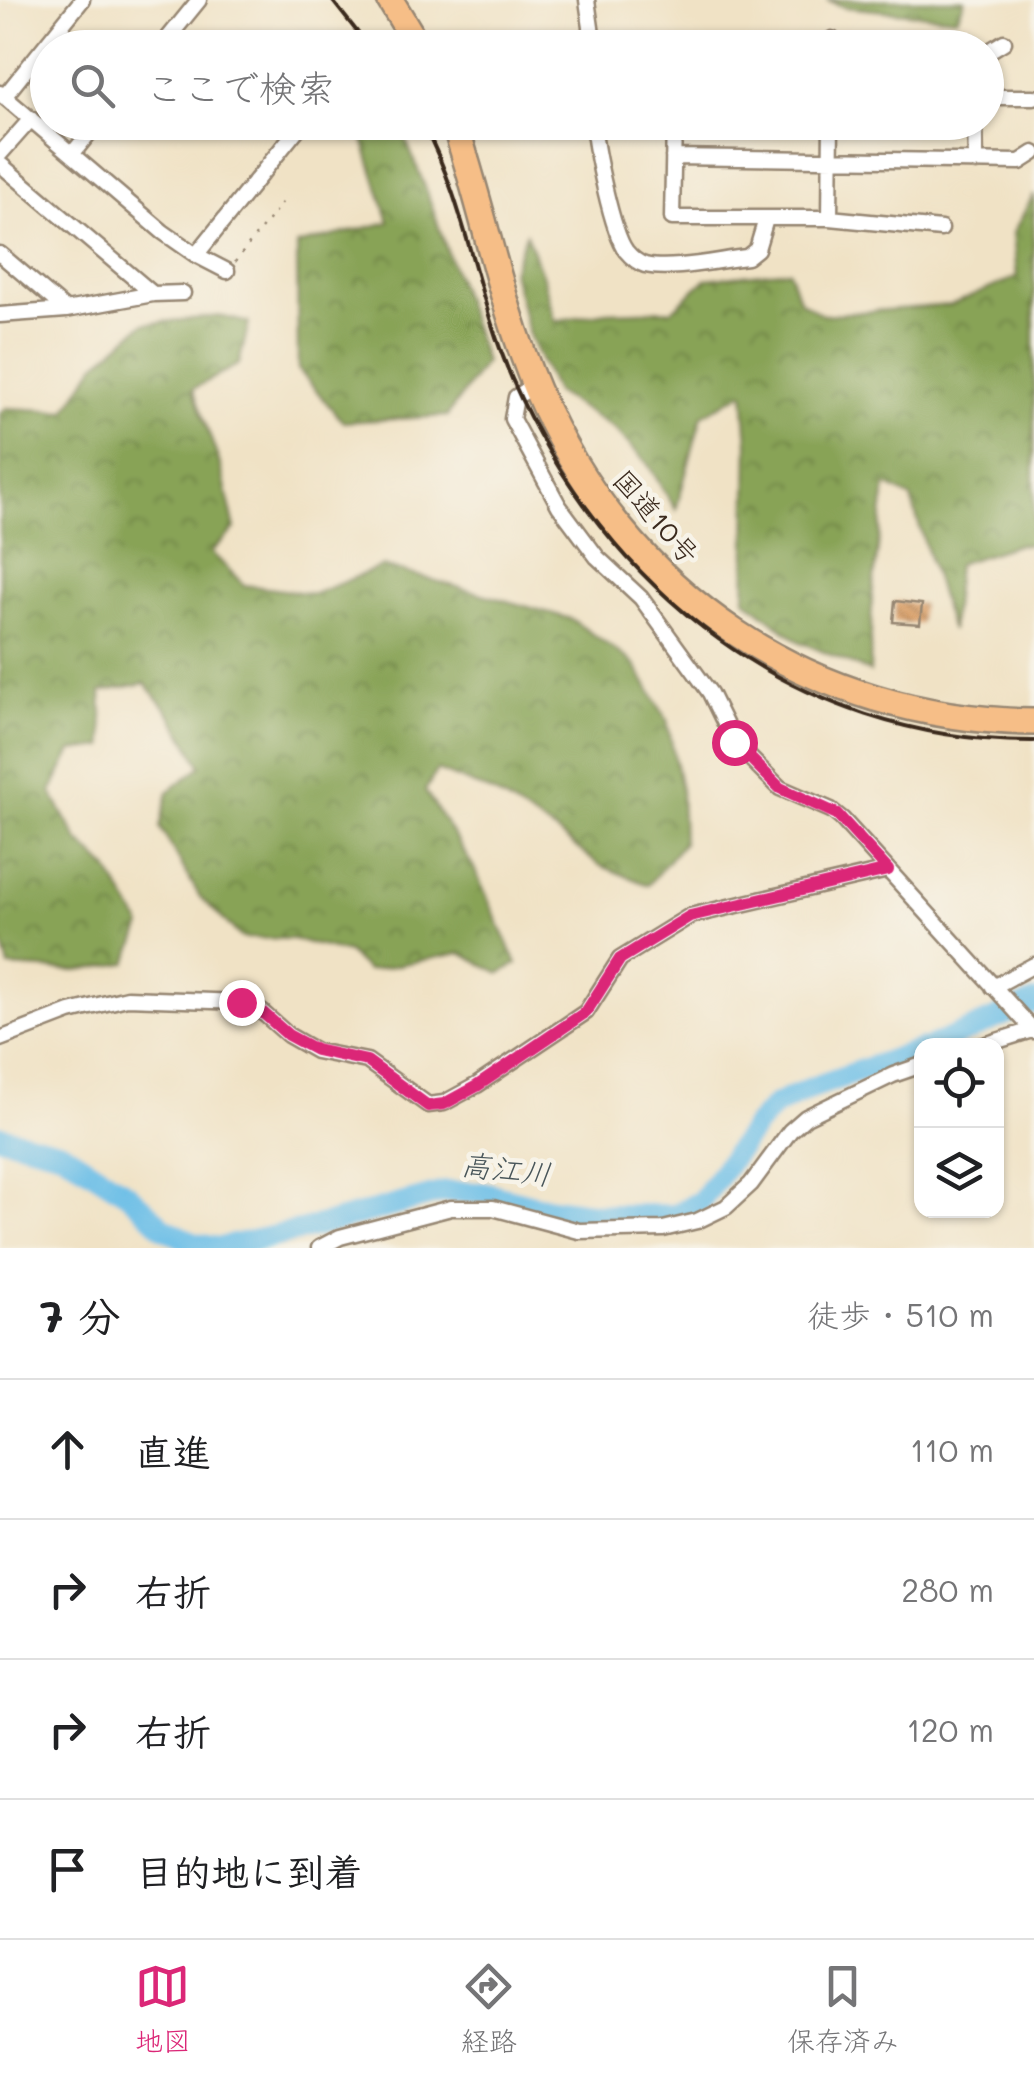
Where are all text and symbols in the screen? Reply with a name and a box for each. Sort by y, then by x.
search box [30,30,1004,140]
icon: search [65,58,120,113]
text: ここで検索 [145,62,335,112]
street label: 国道10号 [606,462,708,571]
route start [712,720,758,766]
route end [219,980,265,1026]
map controls [914,1038,1004,1218]
button: locate [914,1038,1004,1128]
button: layers [914,1128,1004,1218]
water label: 高江川 [459,1143,553,1193]
text: 7 分 [40,1288,121,1343]
text: 徒歩 · 510 m [807,1293,994,1335]
icon: ahead [40,1422,95,1477]
text: 直進 [135,1426,211,1476]
text: 110 m [910,1428,994,1470]
icon: right [40,1562,95,1617]
text: 右折 [135,1566,211,1616]
text: 280 m [901,1568,994,1610]
icon: right [40,1702,95,1757]
text: 右折 [135,1706,211,1756]
text: 120 m [906,1708,994,1750]
icon: arrive [40,1842,95,1897]
text: 目的地に到着 [135,1846,363,1896]
tab: 地図 [135,1959,191,2059]
tab: 経路 [461,1959,517,2059]
tab: 保存済み [787,1959,899,2059]

